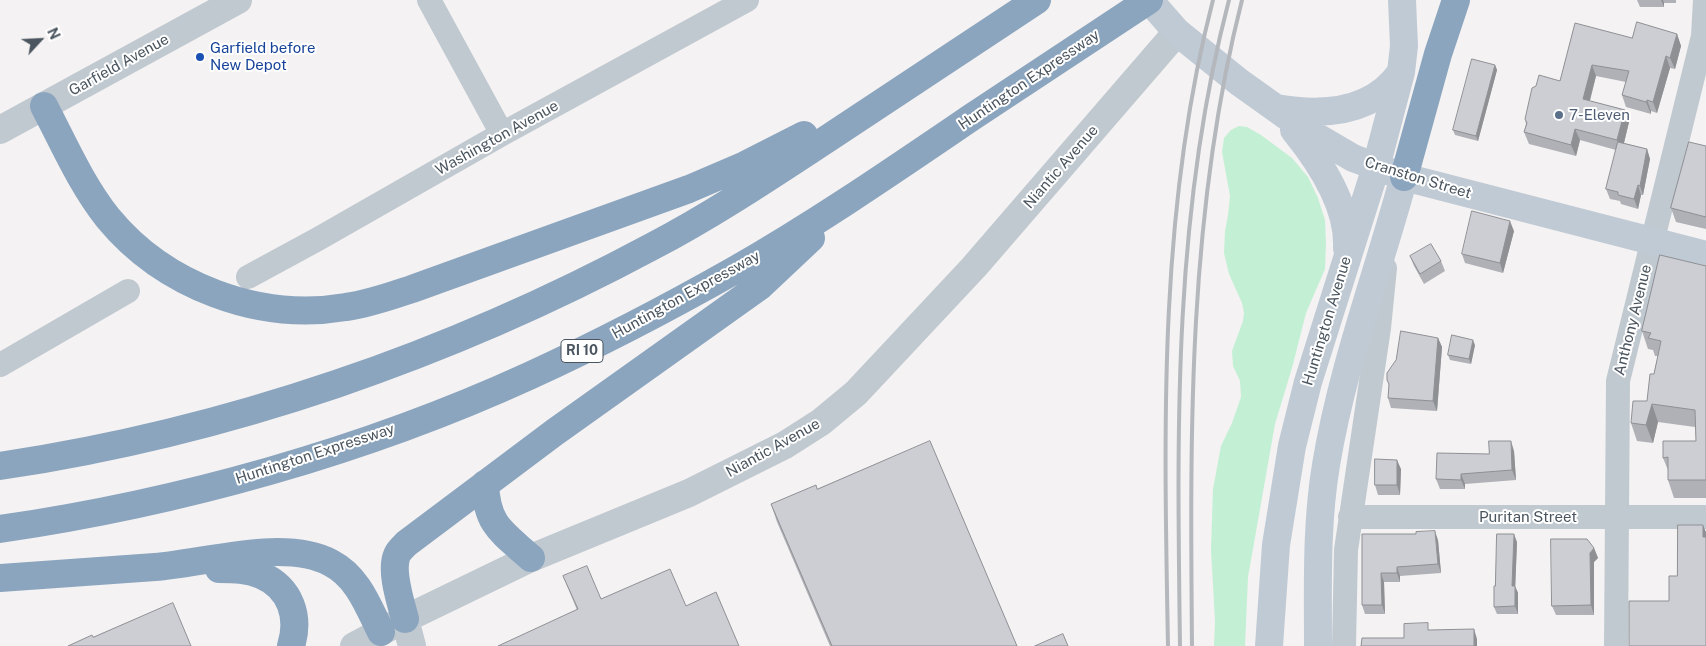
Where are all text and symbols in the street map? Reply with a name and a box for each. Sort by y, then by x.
north arrow [15,15,65,65]
text: N [44,25,63,42]
street label: Huntington Expressway [955,26,1103,134]
street label: Garfield Avenue [66,30,172,100]
place label: Garfield before New Depot [210,39,316,74]
marker: Garfield before New Depot [194,51,206,63]
street label: Washington Avenue [432,97,562,179]
place label: 7-Eleven [1569,106,1630,124]
marker: 7-Eleven [1553,109,1565,121]
street label: Niantic Avenue [1020,122,1102,212]
street label: Cranston Street [1363,153,1473,203]
street label: Huntington Expressway [609,247,763,343]
street label: Huntington Avenue [1299,254,1355,388]
street label: Anthony Avenue [1611,263,1655,377]
road number: RI 10 [561,340,603,362]
street label: Niantic Avenue [723,415,823,481]
street label: Huntington Expressway [233,420,397,488]
street label: Puritan Street [1479,508,1577,526]

